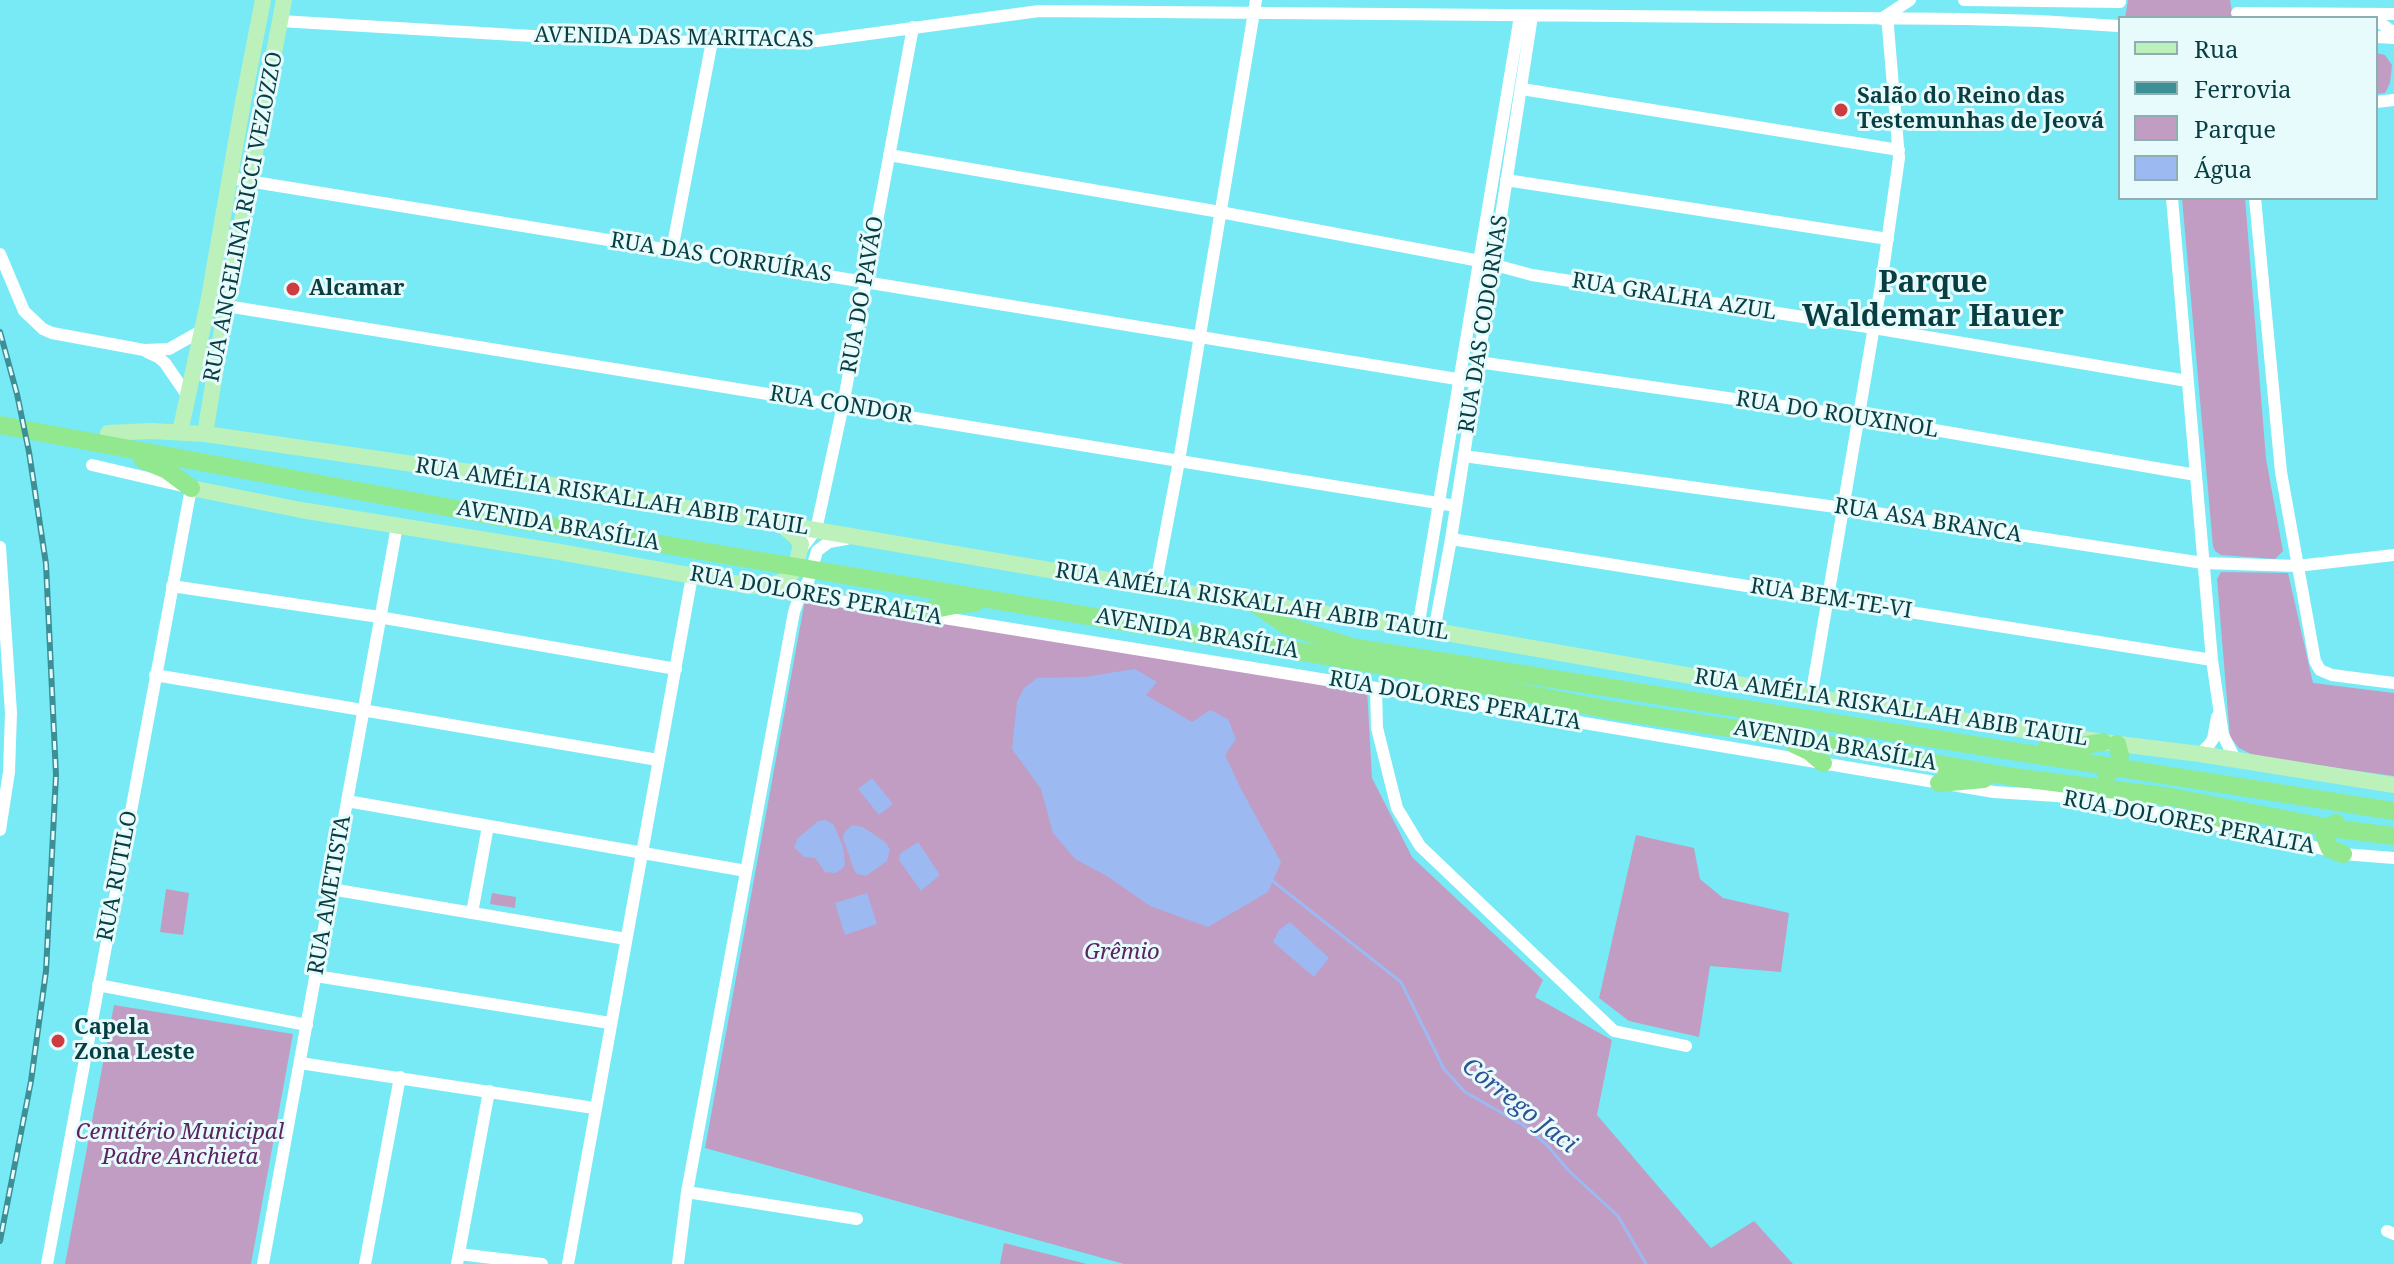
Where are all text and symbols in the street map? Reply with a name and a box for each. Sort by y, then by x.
legend [2118,16,2378,200]
street label: AVENIDA DAS MARITACAS [534,22,814,54]
text: Rua [2194,32,2239,65]
street label: RUA ANGELINA RICCI VEZOZZO [199,50,289,384]
text: Ferrovia [2194,72,2292,105]
place label: Salão do Reino das Testemunhas de Jeová [1857,84,2104,136]
marker: Salão do Reino das Testemunhas de Jeová [1832,101,1850,119]
text: Parque [2194,112,2276,145]
text: Água [2194,152,2252,185]
street label: RUA DAS CODORNAS [1454,213,1514,435]
street label: RUA DO PAVÃO [836,214,890,376]
street label: RUA DAS CORRUÍRAS [608,227,834,289]
district label: Parque Waldemar Hauer [1802,265,2064,336]
street label: RUA GRALHA AZUL [1570,268,1778,326]
place label: Alcamar [309,276,405,302]
marker: Alcamar [284,280,302,298]
street label: RUA CONDOR [768,381,914,429]
street label: RUA DO ROUXINOL [1734,386,1940,444]
street label: RUA AMÉLIA RISKALLAH ABIB TAUIL [413,453,811,541]
street label: RUA ASA BRANCA [1833,493,2023,549]
street label: AVENIDA BRASÍLIA [454,495,662,557]
street label: RUA AMÉLIA RISKALLAH ABIB TAUIL [1053,558,1451,646]
street label: RUA DOLORES PERALTA [688,561,944,631]
street label: RUA BEM-TE-VI [1748,573,1914,625]
street label: AVENIDA BRASÍLIA [1093,603,1301,665]
street label: RUA AMÉLIA RISKALLAH ABIB TAUIL [1692,664,2090,752]
street label: RUA DOLORES PERALTA [1327,666,1583,736]
street label: AVENIDA BRASÍLIA [1731,715,1939,777]
street label: RUA DOLORES PERALTA [2061,786,2317,860]
street label: RUA RUTILO [92,809,144,943]
street label: RUA AMETISTA [303,813,357,977]
park label: Grêmio [1084,940,1160,966]
place label: Capela Zona Leste [74,1015,195,1066]
marker: Capela Zona Leste [49,1032,67,1050]
water label: Córrego Jaci [1456,1052,1582,1160]
park label: Cemitério Municipal Padre Anchieta [76,1120,284,1172]

